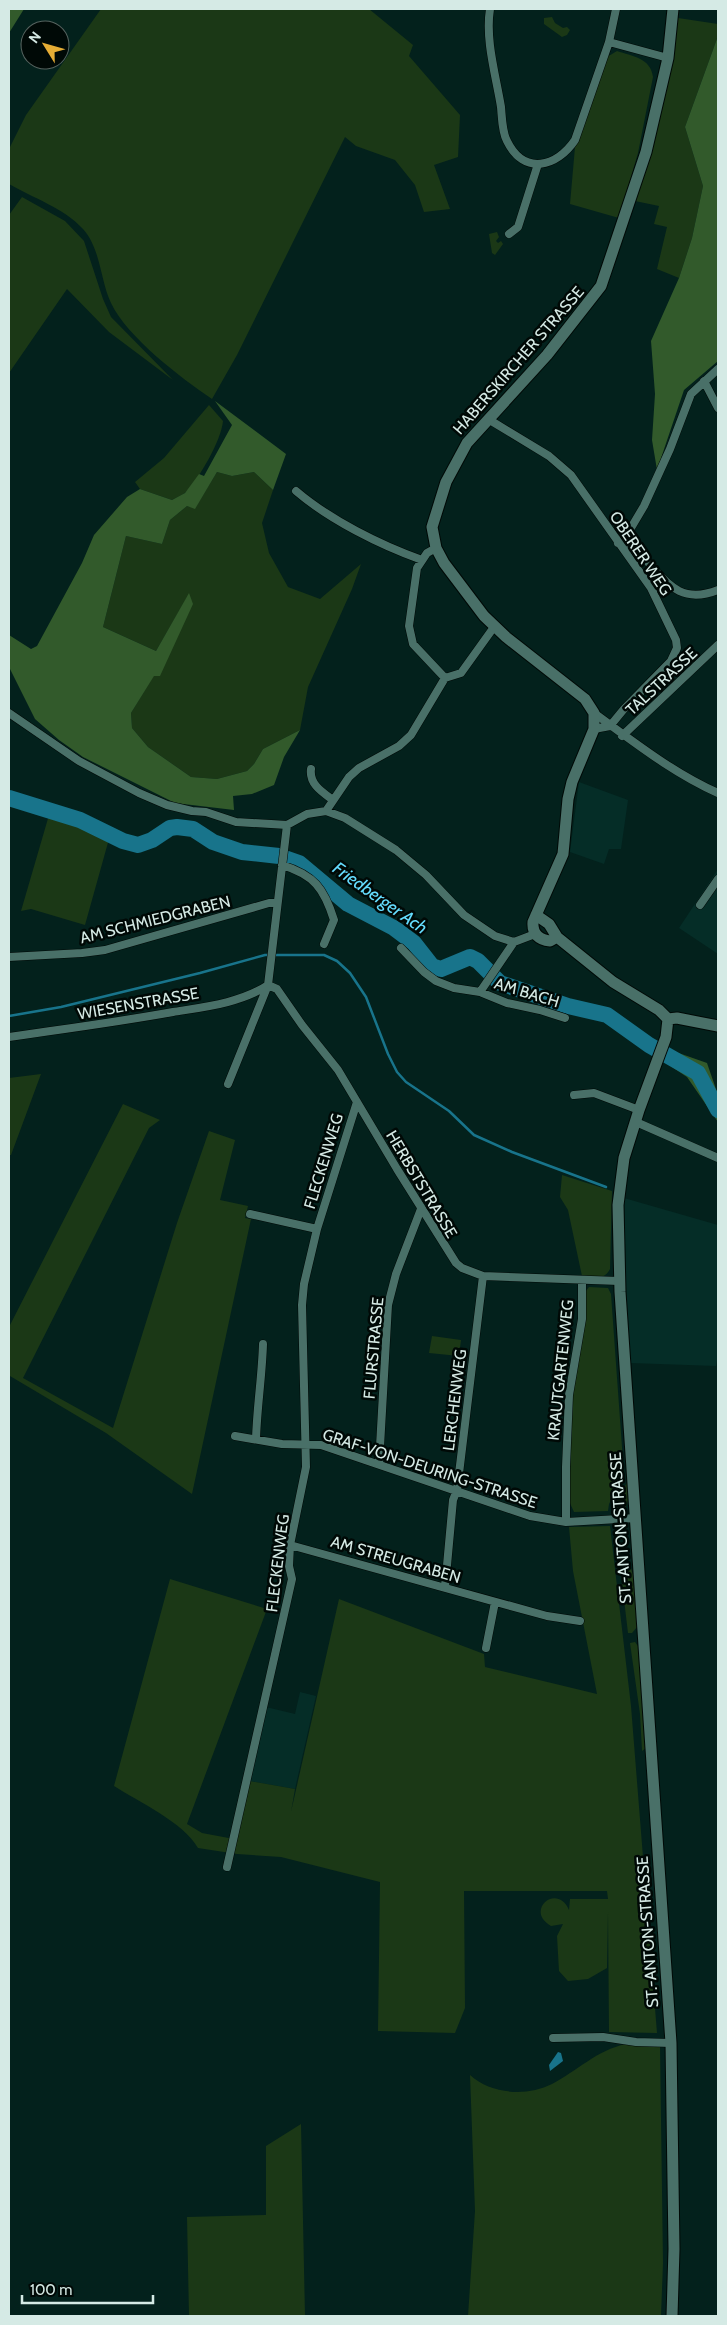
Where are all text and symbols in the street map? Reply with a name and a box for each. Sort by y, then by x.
north arrow [20,20,70,70]
text: N [24,28,45,47]
street label: HABERSKIRCHER STRASSE [449,282,588,438]
street label: OBERER WEG [606,508,676,599]
street label: TALSTRASSE [622,643,701,719]
water label: Friedberger Ach [328,857,432,939]
street label: AM SCHMIEDGRABEN [78,892,232,947]
street label: AM BACH [492,974,562,1011]
street label: WIESENSTRASSE [76,983,200,1023]
street label: FLECKENWEG [300,1111,347,1211]
street label: HERBSTSTRASSE [382,1127,461,1242]
street label: FLURSTRASSE [360,1296,387,1400]
street label: KRAUTGARTENWEG [544,1299,577,1441]
street label: LERCHENWEG [439,1348,470,1452]
street label: GRAF-VON-DEURING-STRASSE [320,1425,540,1512]
street label: ST.-ANTON-STRASSE [606,1452,635,1604]
street label: FLECKENWEG [262,1513,293,1613]
street label: AM STREUGRABEN [329,1532,463,1587]
street label: ST.-ANTON-STRASSE [633,1856,662,2008]
scale bar [22,2272,154,2304]
text: 100 m [30,2281,72,2299]

